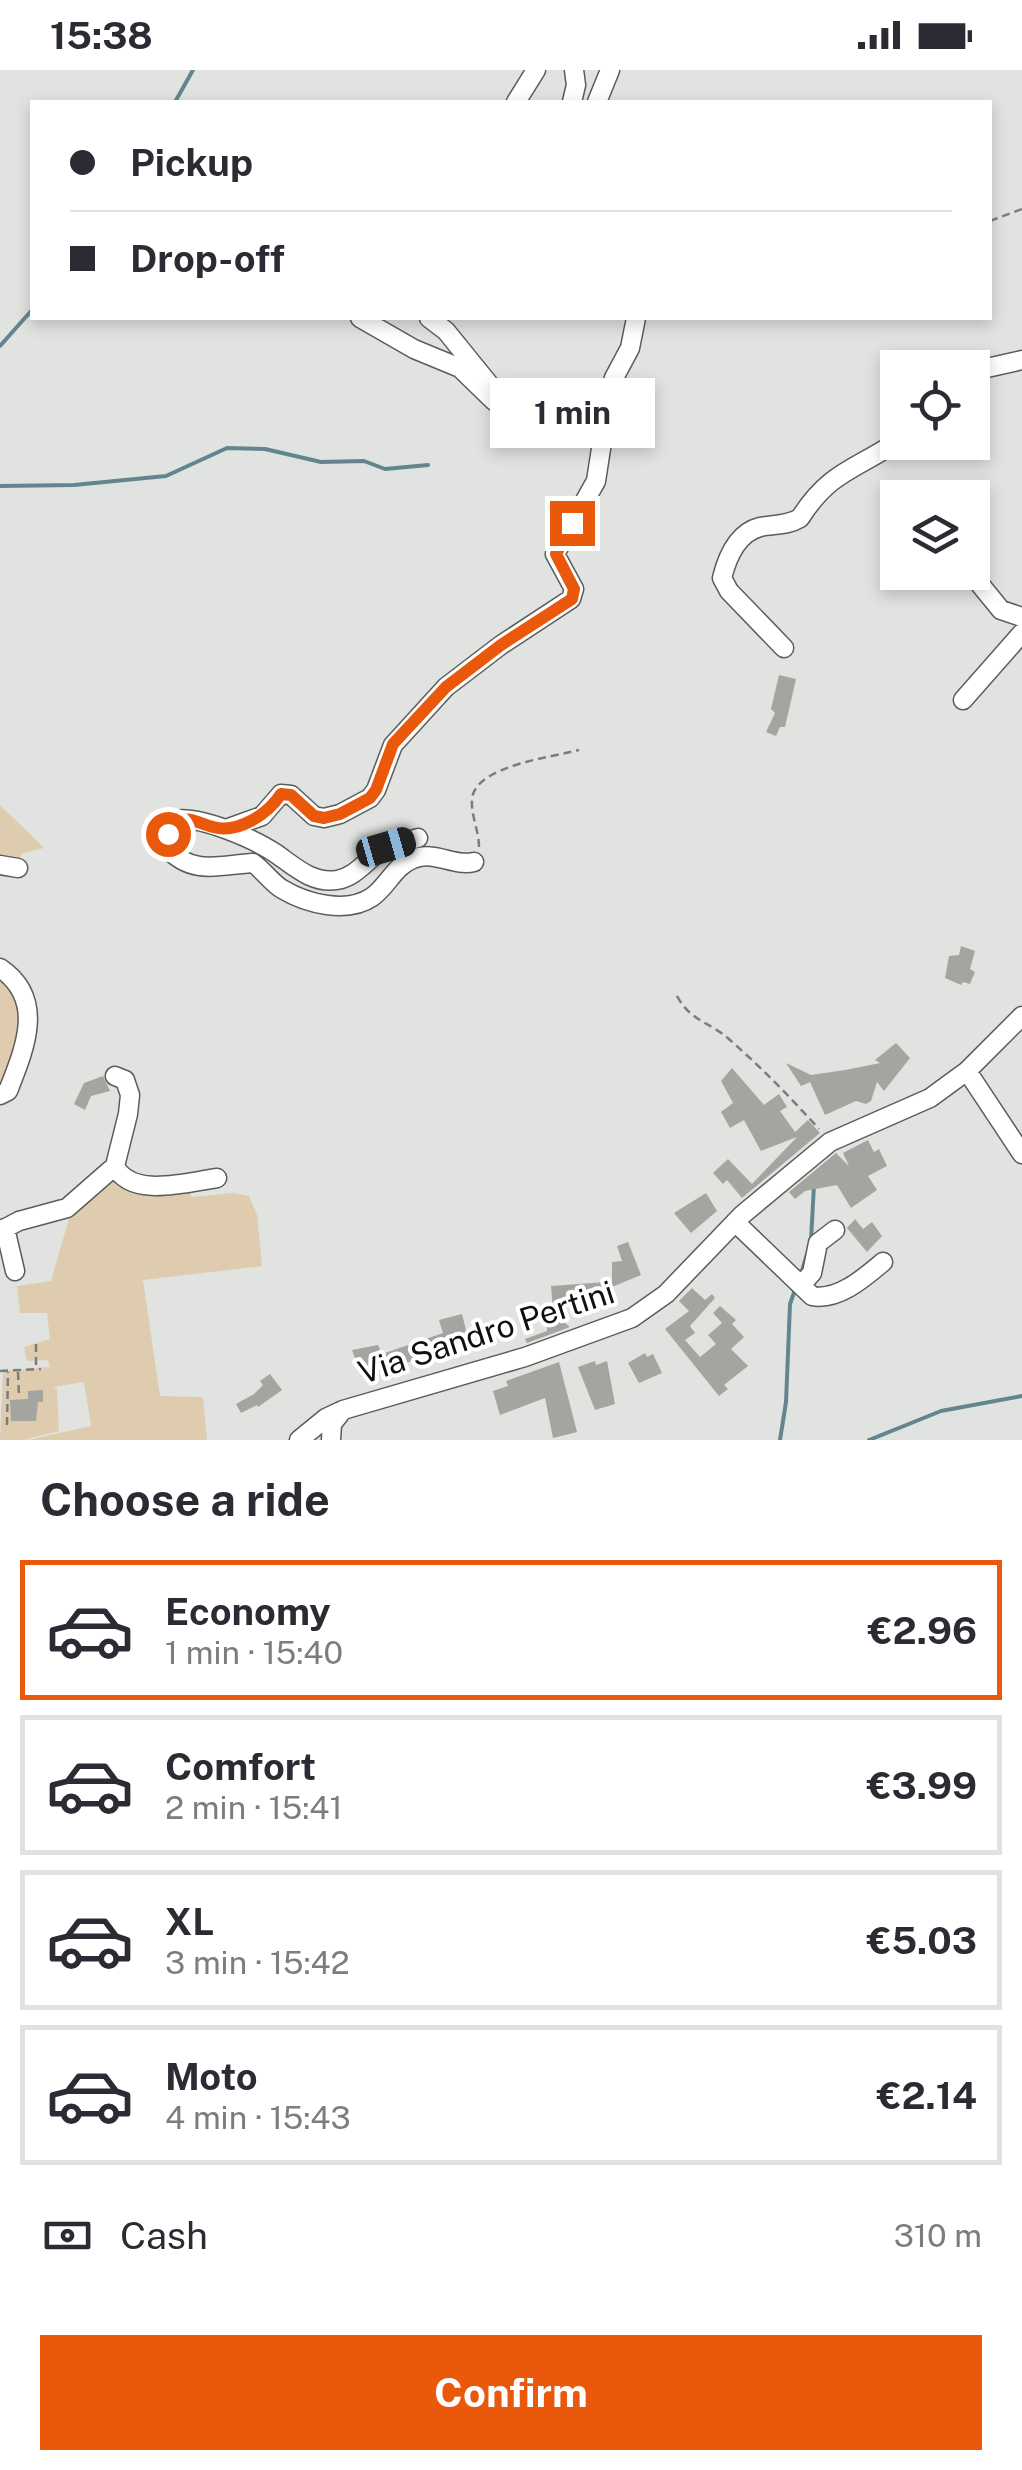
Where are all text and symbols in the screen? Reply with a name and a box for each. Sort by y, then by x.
text: 15:38 [50,13,153,58]
text: Pickup [130,140,253,185]
text: Drop-off [130,236,285,281]
map controls [880,350,990,590]
button: locate [880,350,990,460]
callout: 1 min [490,378,654,448]
text: 1 min [534,394,611,431]
button: layers [880,480,990,590]
route end [550,501,595,546]
route start [146,812,191,857]
car [353,824,419,870]
street label: Via Sandro Pertini [353,1273,619,1391]
text: Choose a ride [40,1473,330,1526]
icon: car [45,1585,135,1675]
text: Economy [165,1589,331,1634]
text: €2.96 [868,1608,977,1653]
text: 1 min · 15:40 [165,1634,343,1671]
icon: car [45,1740,135,1830]
text: Comfort [165,1744,316,1789]
text: €3.99 [867,1763,977,1808]
text: 2 min · 15:41 [165,1789,342,1826]
icon: car [45,1895,135,1985]
text: XL [165,1899,214,1944]
text: €5.03 [867,1918,977,1963]
text: 3 min · 15:42 [165,1944,350,1981]
icon: car [45,2050,135,2140]
text: Moto [165,2054,258,2099]
text: €2.14 [877,2073,977,2118]
text: 4 min · 15:43 [165,2099,351,2136]
icon: cash [40,2208,95,2263]
text: Cash [120,2213,208,2258]
text: 310 m [894,2217,982,2254]
button: Confirm [40,2335,982,2450]

